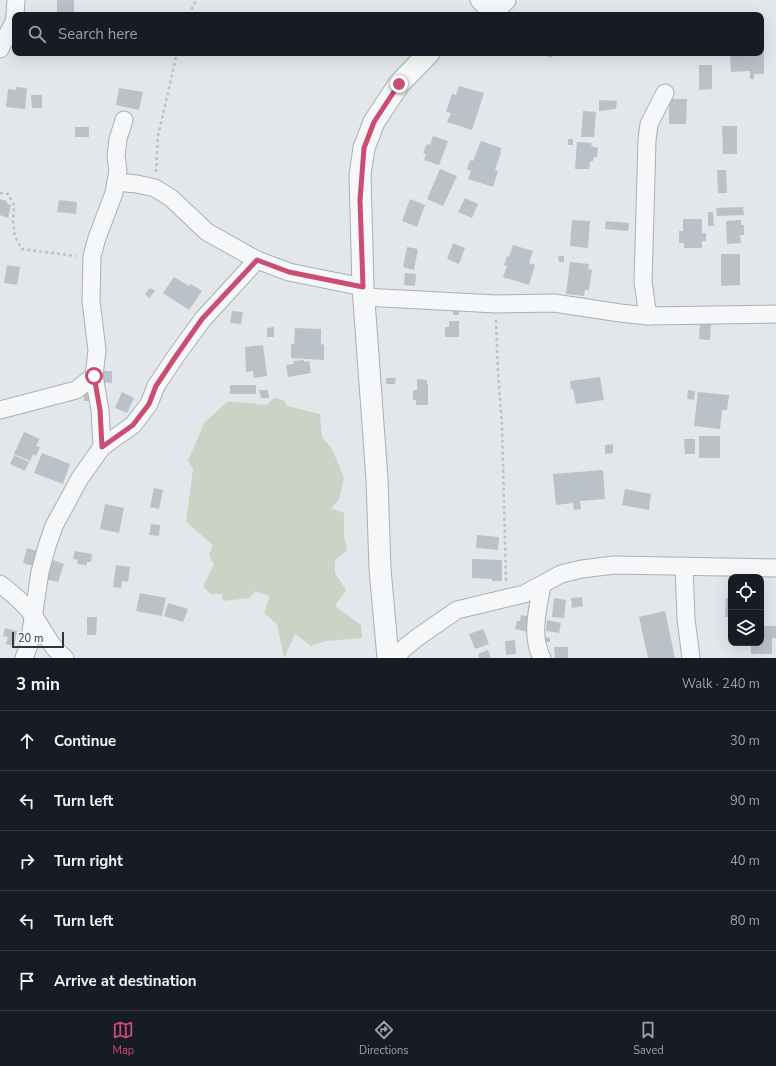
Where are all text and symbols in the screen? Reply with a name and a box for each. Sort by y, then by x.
search box [12,12,764,56]
icon: search [26,23,48,45]
text: Search here [58,24,138,44]
route end [390,75,408,93]
route start [85,367,103,385]
map controls [728,574,764,646]
button: locate [728,574,764,610]
button: layers [728,610,764,646]
scale bar [12,630,64,649]
text: 20 m [18,631,43,646]
text: 3 min [16,673,60,696]
text: Walk · 240 m [682,675,760,693]
icon: ahead [16,730,38,752]
text: Continue [54,731,116,751]
text: 30 m [730,732,760,750]
icon: left [16,790,38,812]
text: Turn left [54,791,113,811]
text: 90 m [730,792,760,810]
icon: right [16,850,38,872]
text: Turn right [54,851,123,871]
text: 40 m [730,852,760,870]
icon: left [16,910,38,932]
text: Turn left [54,911,113,931]
text: 80 m [730,912,760,930]
icon: arrive [16,970,38,992]
text: Arrive at destination [54,971,197,991]
tab: Map [112,1019,134,1058]
tab: Directions [359,1019,409,1058]
tab: Saved [633,1019,664,1058]

